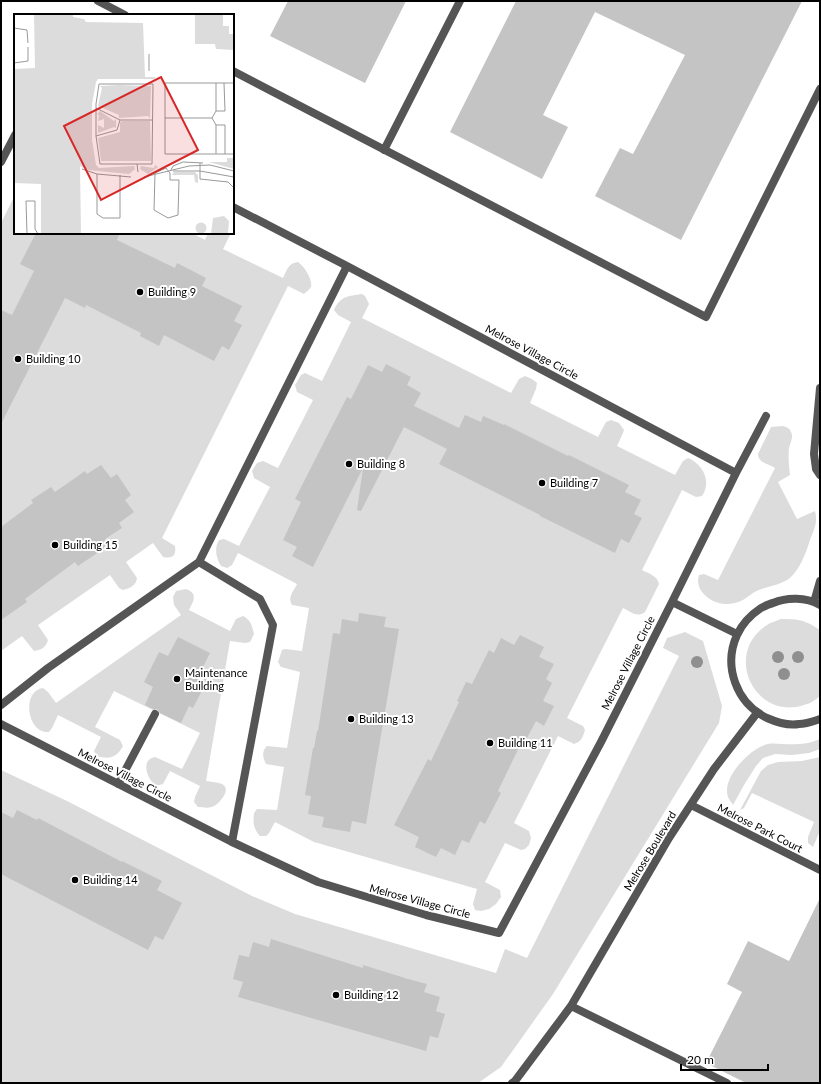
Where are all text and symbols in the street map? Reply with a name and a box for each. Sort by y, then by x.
inset map [14,14,234,234]
place label: Building 9 [148,285,196,298]
marker: Building 9 [135,287,145,297]
street label: Melrose Village Circle [483,321,581,382]
place label: Building 10 [26,352,81,365]
marker: Building 10 [13,354,23,364]
place label: Building 8 [357,457,405,470]
marker: Building 8 [344,459,354,469]
place label: Building 7 [550,476,598,489]
marker: Building 7 [537,478,547,488]
place label: Building 15 [63,538,118,551]
marker: Building 15 [50,540,60,550]
street label: Melrose Village Circle [598,613,657,712]
place label: Maintenance Building [185,666,248,692]
marker: Maintenance Building [172,674,182,684]
place label: Building 13 [359,712,414,725]
marker: Building 13 [346,714,356,724]
place label: Building 11 [498,736,553,749]
marker: Building 11 [485,738,495,748]
street label: Melrose Village Circle [76,745,175,804]
street label: Melrose Park Court [716,800,805,855]
street label: Melrose Boulevard [621,809,678,893]
place label: Building 14 [83,873,138,886]
marker: Building 14 [70,875,80,885]
street label: Melrose Village Circle [368,881,472,920]
place label: Building 12 [344,988,399,1001]
marker: Building 12 [331,990,341,1000]
scale bar [681,1046,768,1072]
text: 20 m [687,1052,714,1067]

